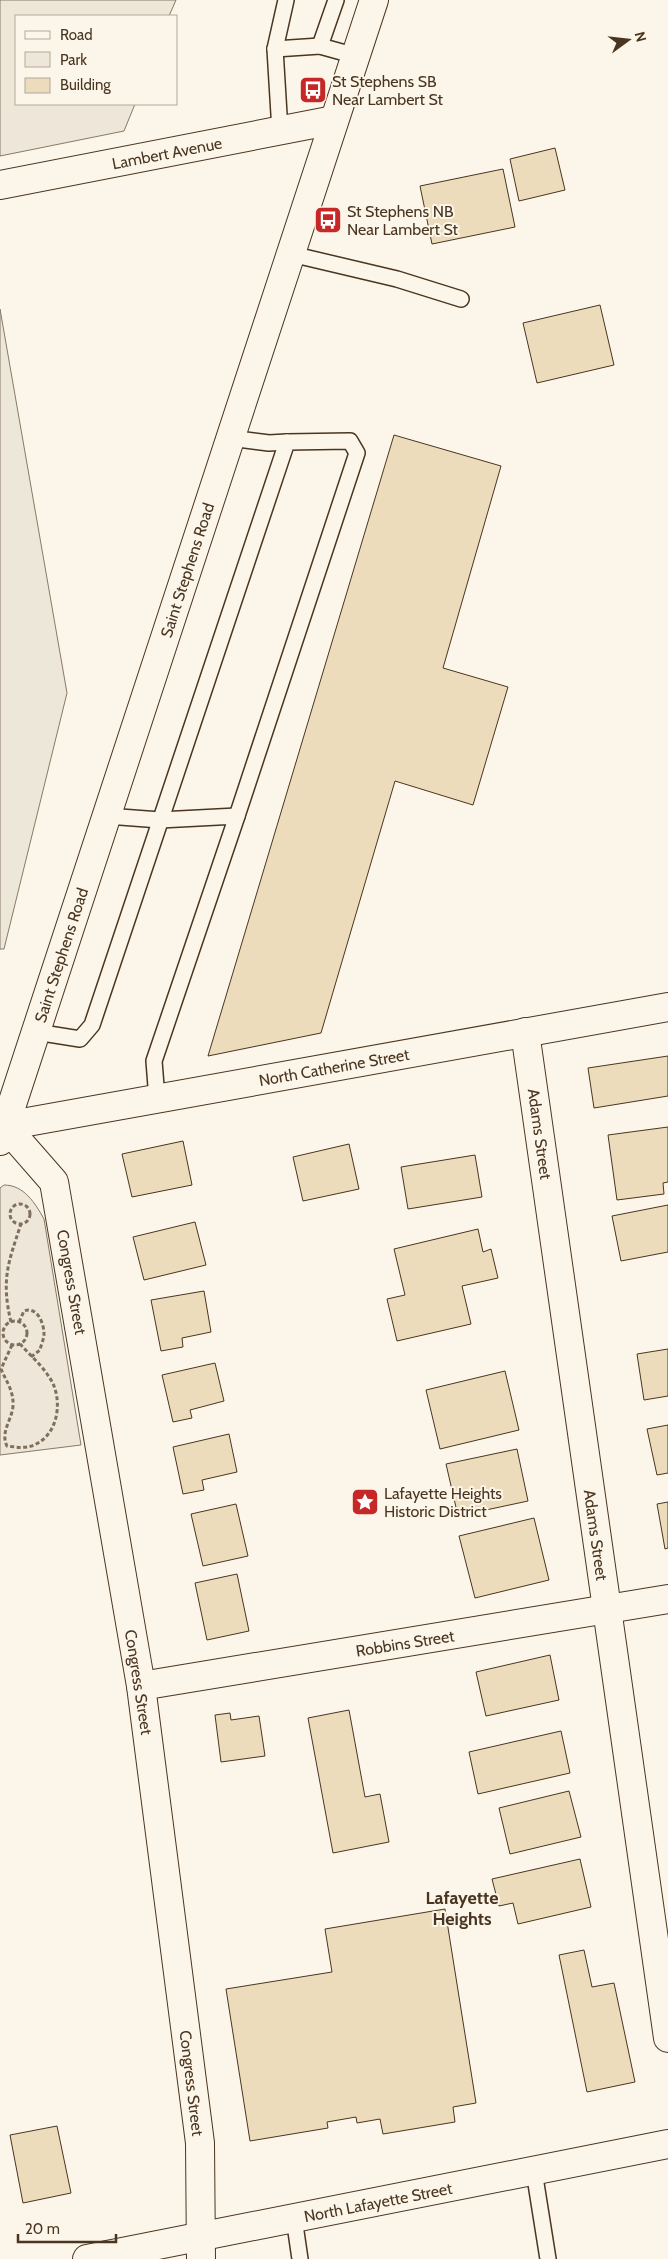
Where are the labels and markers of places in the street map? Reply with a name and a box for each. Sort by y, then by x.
place label: St Stephens SB Near Lambert St [332,72,444,109]
bus stop icon: St Stephens SB Near Lambert St [298,75,328,105]
place label: St Stephens NB Near Lambert St [347,202,459,239]
bus stop icon: St Stephens NB Near Lambert St [313,205,343,235]
place label: Lafayette Heights Historic District [384,1484,502,1521]
place icon: Lafayette Heights Historic District [350,1487,380,1517]

